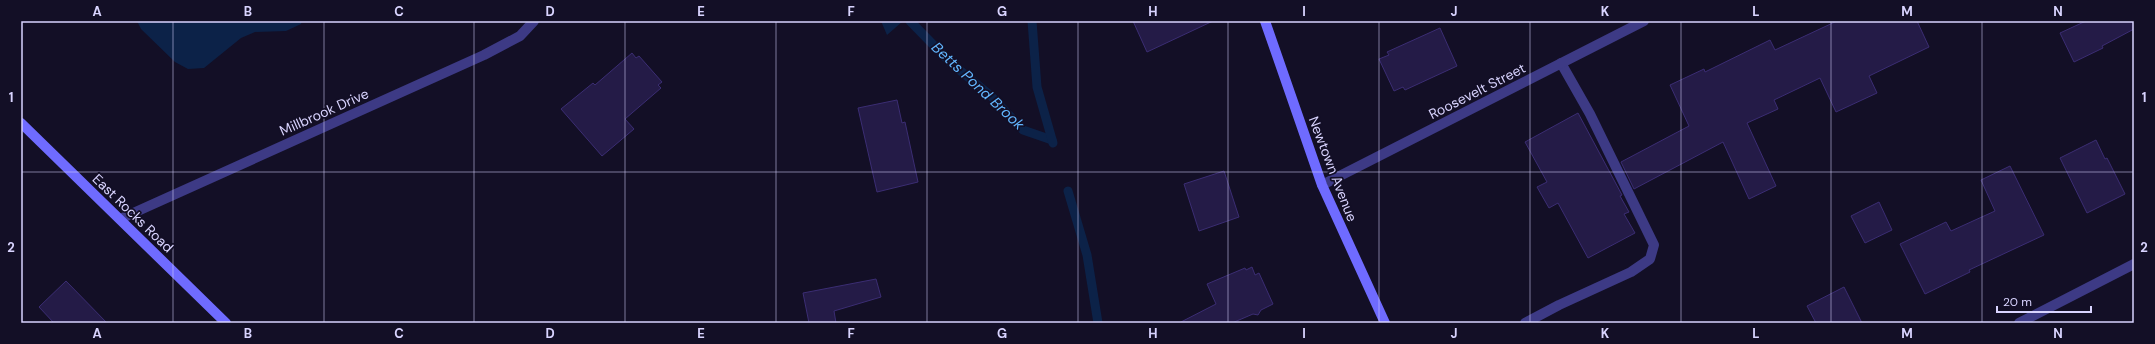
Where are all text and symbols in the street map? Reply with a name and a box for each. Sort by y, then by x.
text: A [92,3,102,20]
text: B [244,3,252,20]
text: C [394,3,404,20]
text: D [545,3,555,20]
text: E [697,3,705,20]
text: F [847,3,855,20]
text: G [997,3,1007,20]
text: H [1148,3,1158,20]
text: I [1302,3,1306,20]
text: J [1450,3,1458,20]
text: K [1601,3,1610,20]
text: L [1752,3,1760,20]
text: M [1901,3,1913,20]
text: N [2053,3,2063,20]
water label: Betts Pond Brook [927,38,1029,135]
street label: Roosevelt Street [1426,59,1528,123]
street label: Millbrook Drive [277,84,371,140]
text: 1 [9,89,13,106]
text: 1 [2142,89,2146,106]
street label: Newtown Avenue [1305,114,1361,224]
street label: East Rocks Road [89,170,177,256]
text: 2 [7,239,15,256]
text: 2 [2140,239,2148,256]
scale bar [1997,288,2091,314]
text: 20 m [2003,294,2032,310]
text: A [92,325,102,342]
text: B [244,325,252,342]
text: C [394,325,404,342]
text: D [545,325,555,342]
text: E [697,325,705,342]
text: F [847,325,855,342]
text: G [997,325,1007,342]
text: H [1148,325,1158,342]
text: I [1302,325,1306,342]
text: J [1450,325,1458,342]
text: K [1601,325,1610,342]
text: L [1752,325,1760,342]
text: M [1901,325,1913,342]
text: N [2053,325,2063,342]

